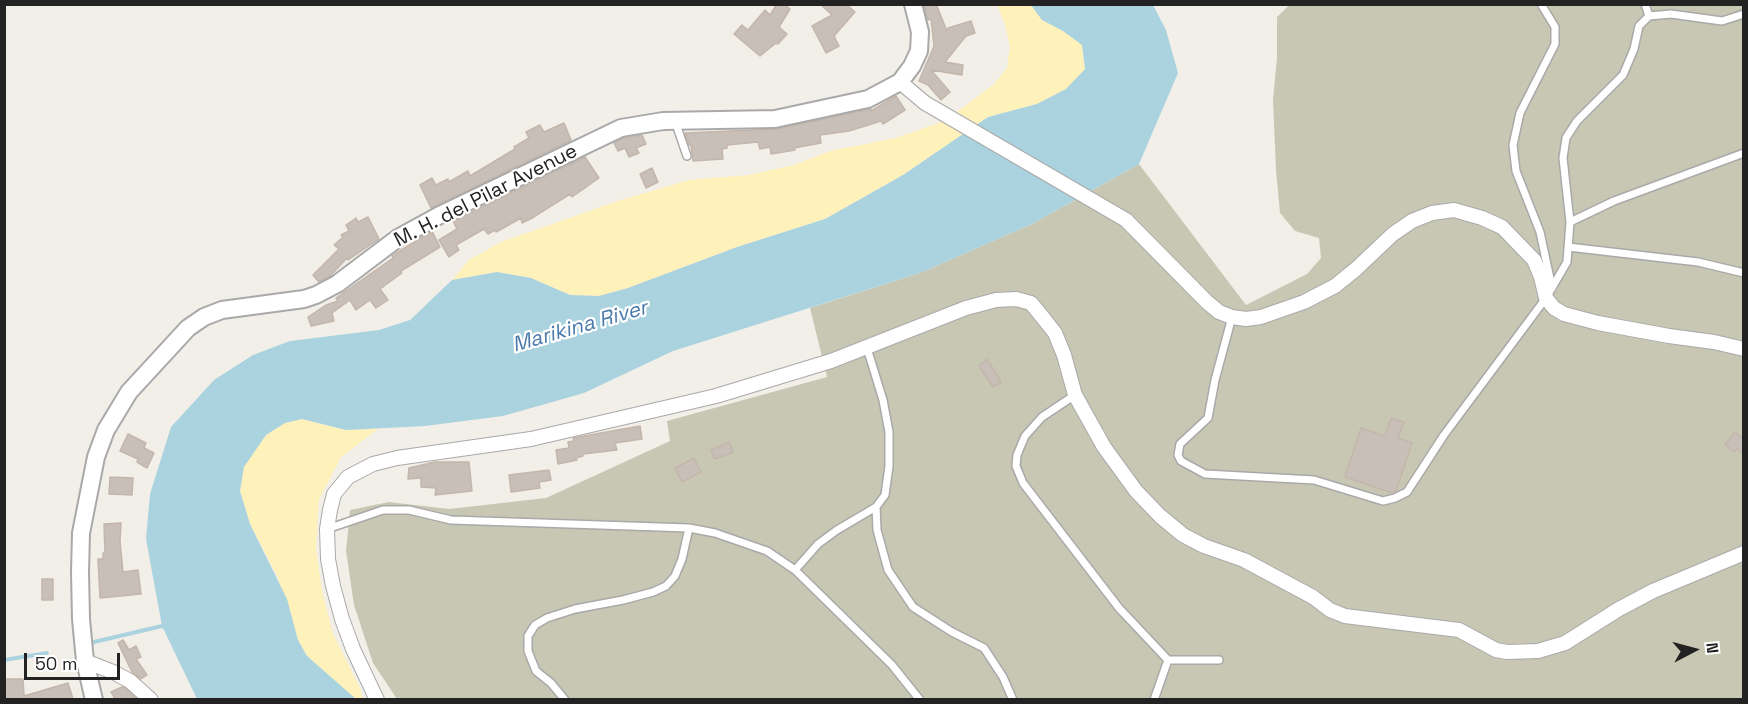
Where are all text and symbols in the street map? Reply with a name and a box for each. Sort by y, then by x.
street label: M. H. del Pilar Avenue [390,139,582,253]
water label: Marikina River [509,296,651,358]
north arrow [1664,620,1724,680]
scale bar [27,641,123,679]
text: N [1701,642,1723,654]
text: 50 m [35,652,77,675]

